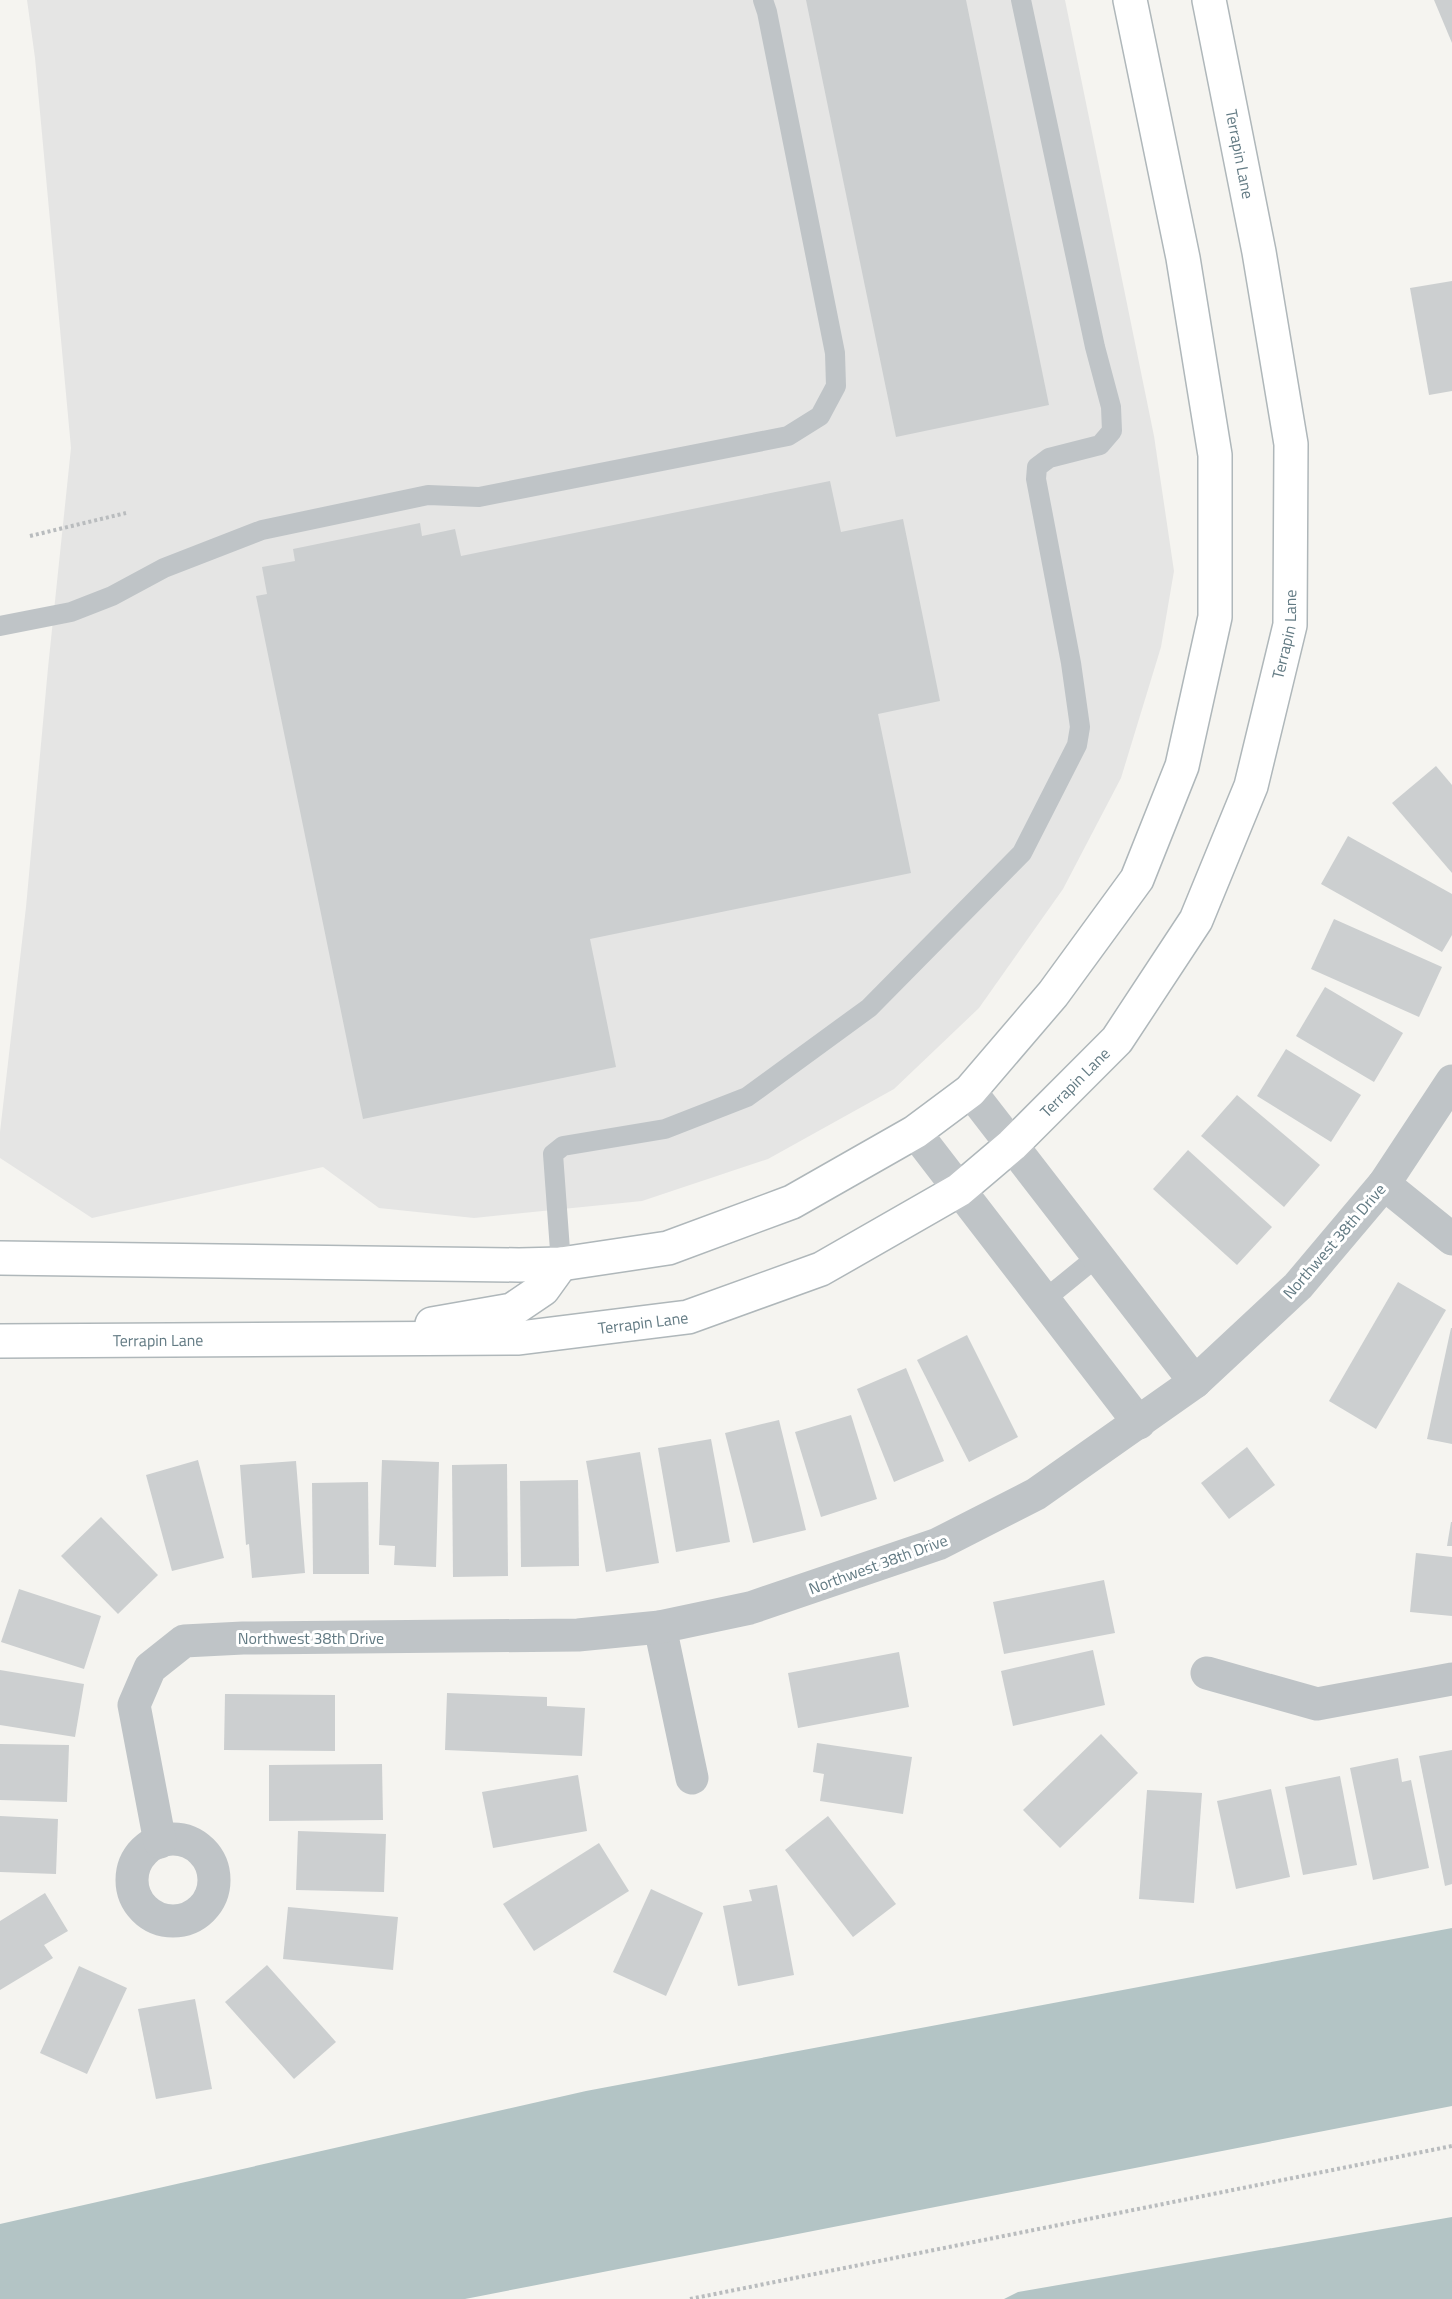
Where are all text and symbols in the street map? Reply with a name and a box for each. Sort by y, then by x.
street label: Terrapin Lane [1220,107,1260,201]
street label: Terrapin Lane [1265,590,1302,682]
street label: Terrapin Lane [1034,1042,1115,1123]
street label: Northwest 38th Drive [1277,1178,1391,1304]
street label: Terrapin Lane [597,1305,689,1340]
street label: Terrapin Lane [113,1328,203,1352]
street label: Northwest 38th Drive [805,1528,951,1600]
street label: Northwest 38th Drive [238,1626,384,1650]

